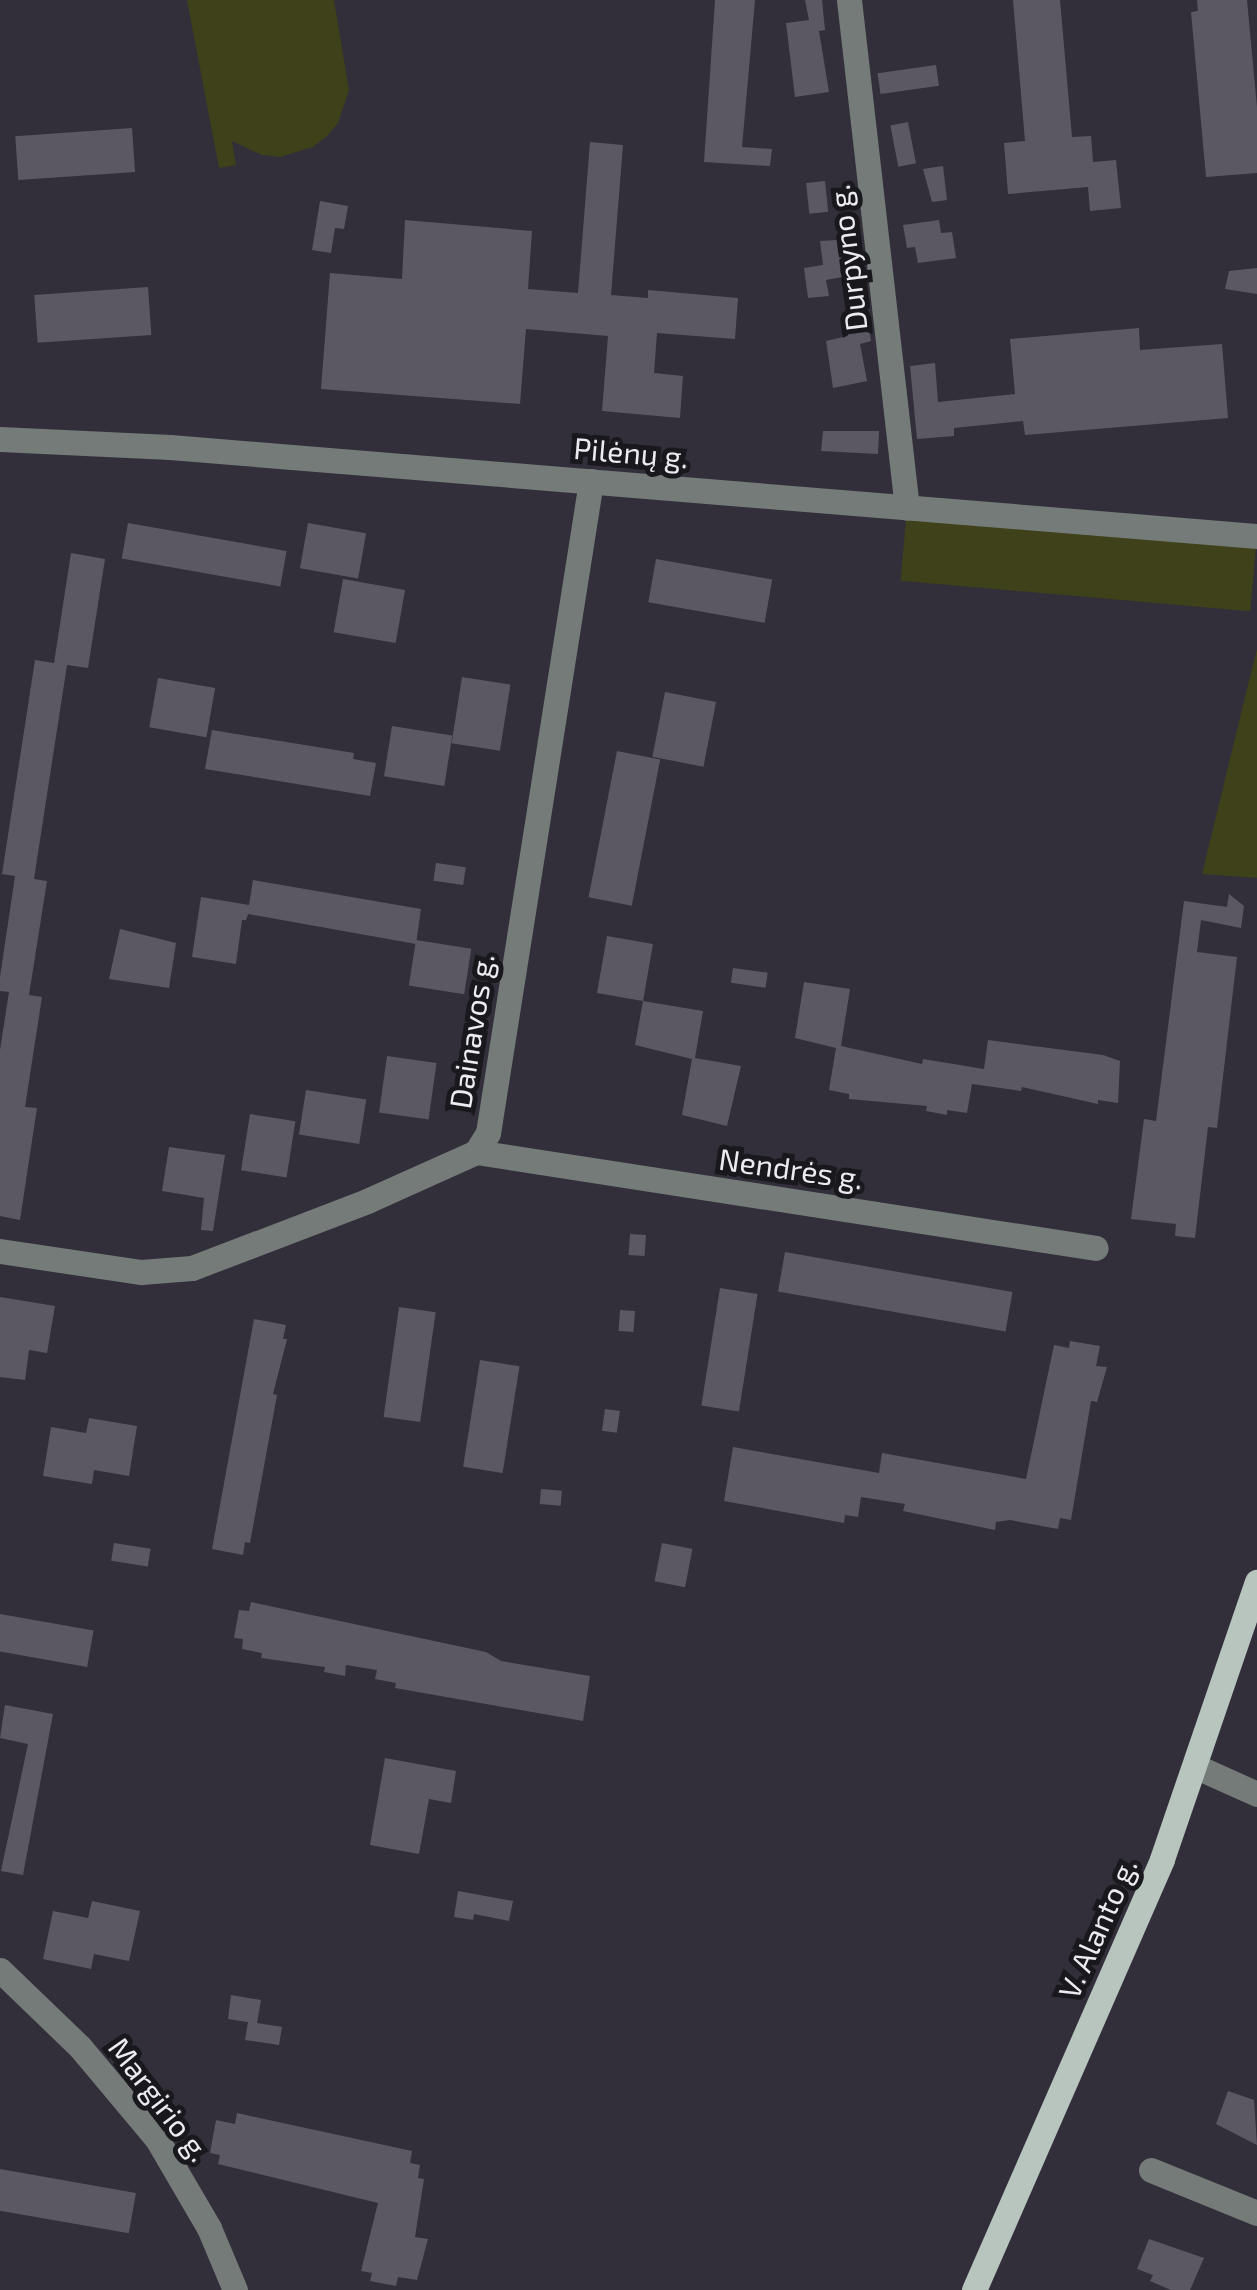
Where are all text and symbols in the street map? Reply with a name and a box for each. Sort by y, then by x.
street label: Durpyno g. [820,183,874,333]
street label: Pilėnų g. [572,429,690,475]
street label: Dainavos g. [441,951,501,1111]
street label: Nendrės g. [717,1140,865,1196]
street label: V. Alanto g. [1050,1852,1144,2004]
street label: Margirio g. [102,2030,218,2168]

